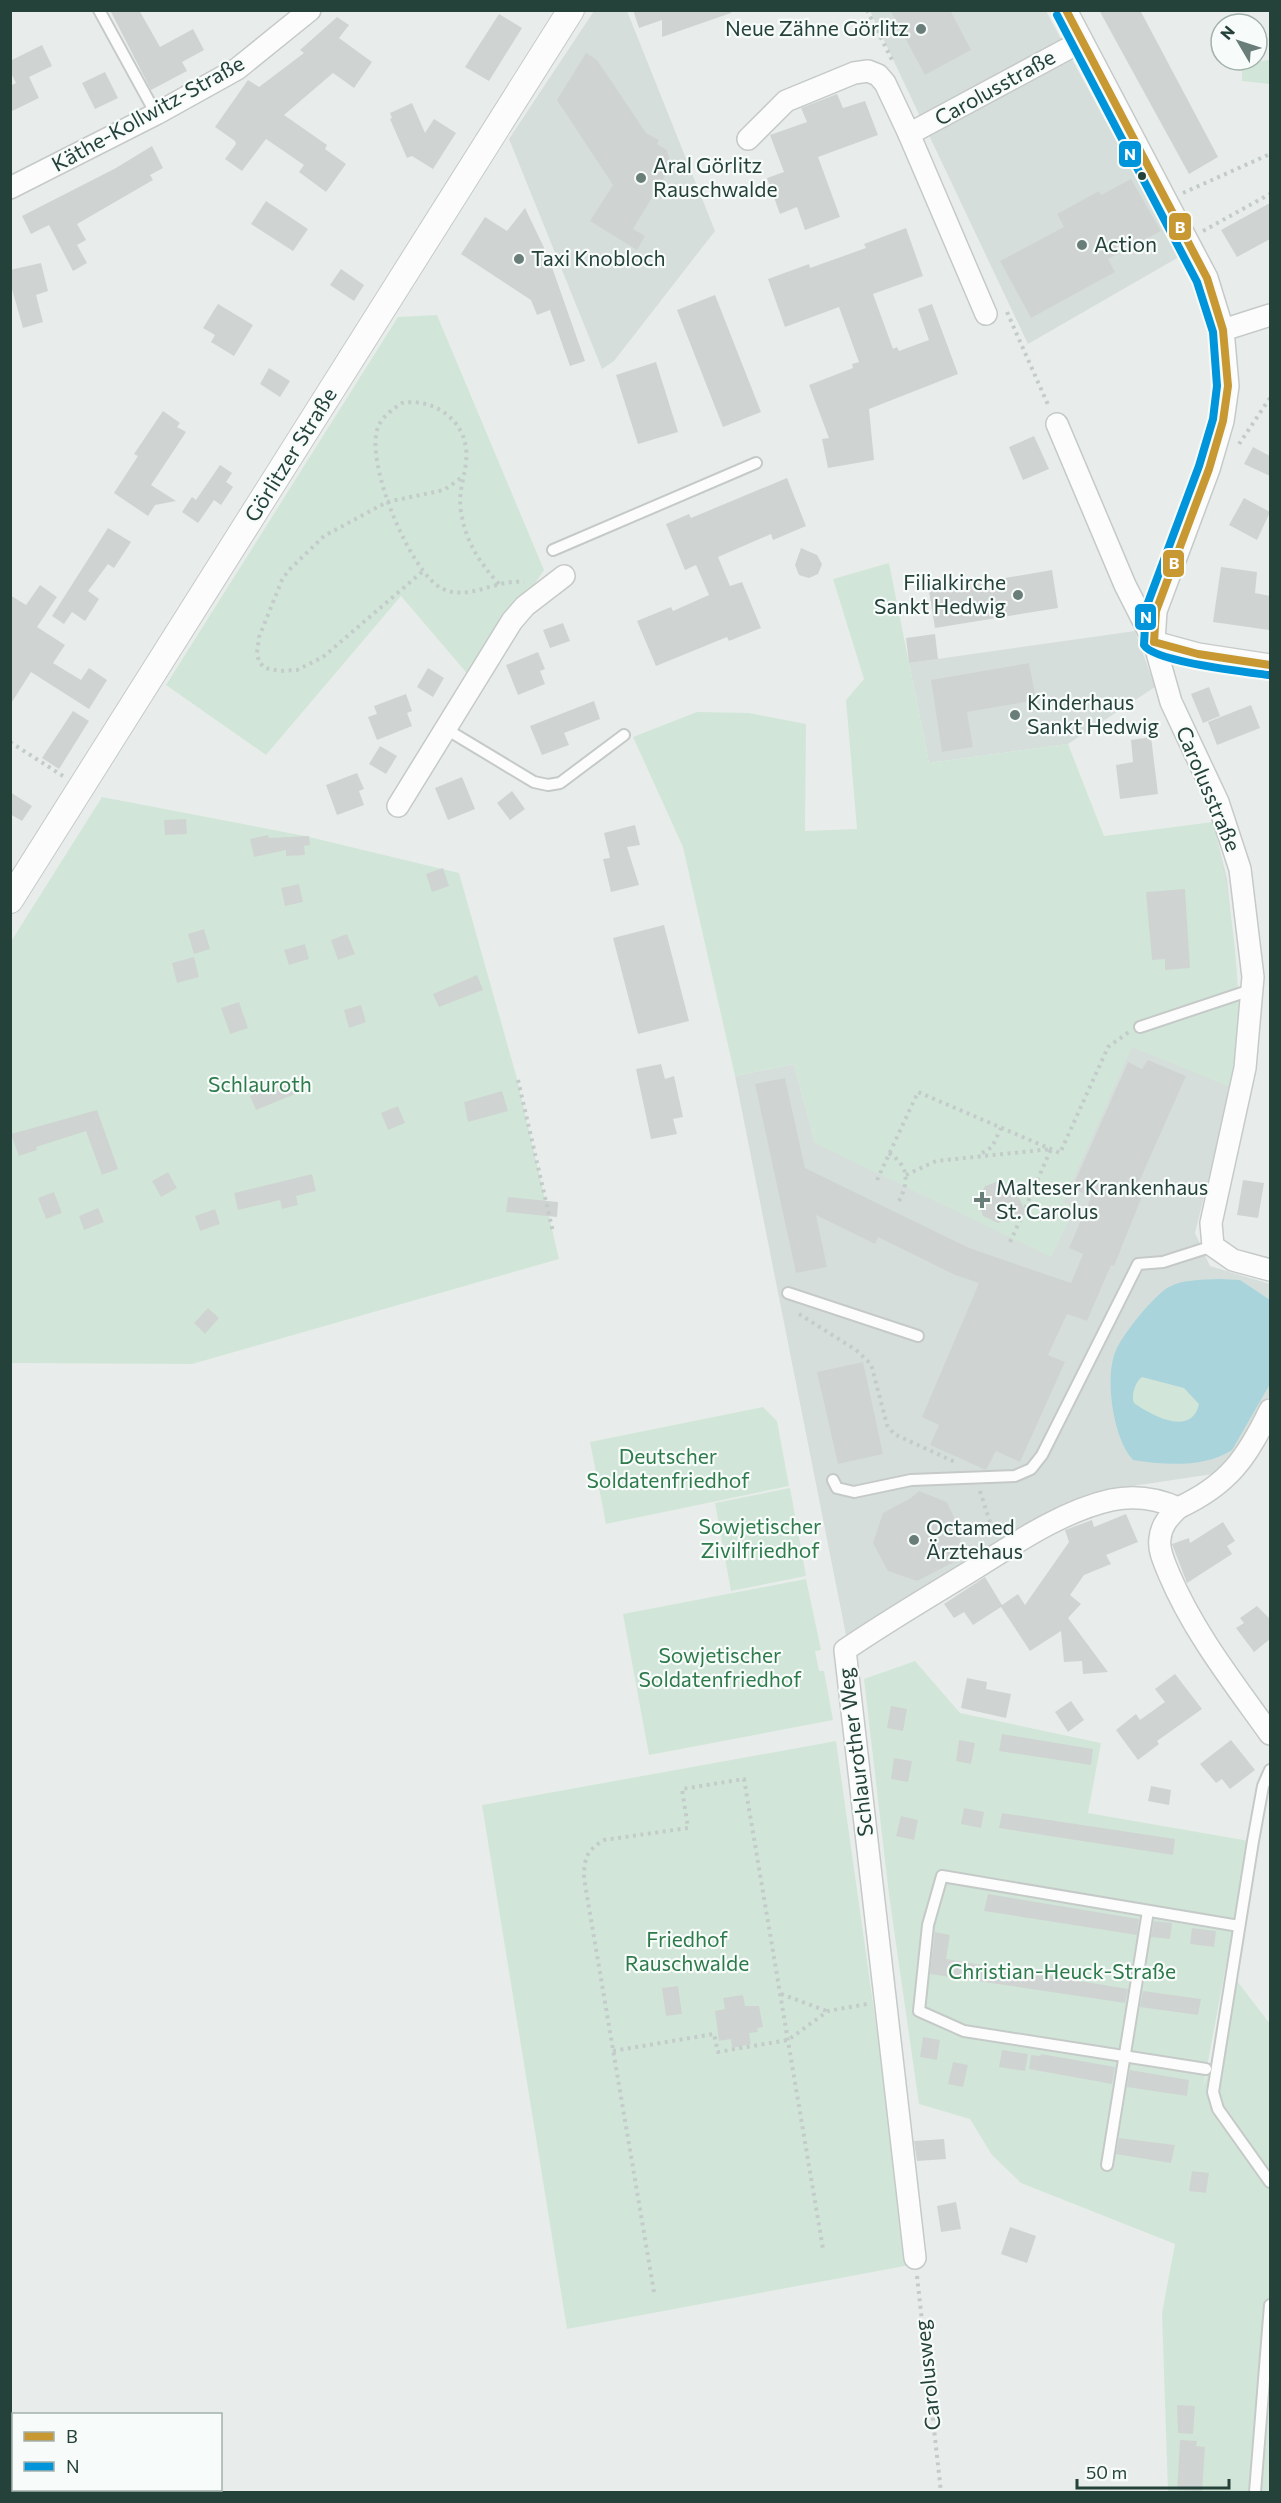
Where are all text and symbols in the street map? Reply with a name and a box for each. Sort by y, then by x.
north arrow [1209,12,1269,72]
place label: Neue Zähne Görlitz [725,15,909,40]
marker: Neue Zähne Görlitz [914,22,928,36]
text: N [1216,22,1238,43]
street label: Carolusstraße [930,43,1059,130]
street label: Käthe-Kollwitz-Straße [47,49,248,176]
line badge: N [1118,140,1142,168]
text: N [1124,144,1136,163]
place label: Aral Görlitz Rauschwalde [653,152,778,201]
unlabelled marker [1136,170,1148,182]
marker: Aral Görlitz Rauschwalde [634,171,648,185]
line badge: B [1168,212,1192,241]
text: B [1175,217,1186,236]
place label: Action [1094,231,1157,256]
marker: Action [1075,238,1089,252]
place label: Taxi Knobloch [531,245,666,270]
marker: Taxi Knobloch [512,252,526,266]
street label: Görlitzer Straße [239,383,341,526]
line badge: B [1162,549,1185,578]
text: B [1169,553,1180,572]
place label: Filialkirche Sankt Hedwig [874,569,1006,618]
marker: Filialkirche Sankt Hedwig [1011,588,1025,602]
line badge: N [1134,603,1157,631]
text: N [1140,607,1152,626]
place label: Kinderhaus Sankt Hedwig [1027,689,1159,738]
marker: Kinderhaus Sankt Hedwig [1008,708,1022,722]
street label: Carolusstraße [1172,722,1247,855]
park label: Schlauroth [208,1071,312,1096]
place label: Malteser Krankenhaus St. Carolus [996,1174,1208,1223]
marker: Malteser Krankenhaus St. Carolus [973,1191,991,1209]
park label: Deutscher Soldatenfriedhof [587,1443,750,1492]
park label: Sowjetischer Zivilfriedhof [698,1513,822,1562]
place label: Octamed Ärztehaus [926,1514,1023,1563]
marker: Octamed Ärztehaus [907,1533,921,1547]
park label: Sowjetischer Soldatenfriedhof [639,1642,802,1691]
street label: Schlaurother Weg [832,1666,877,1838]
park label: Friedhof Rauschwalde [625,1926,749,1975]
park label: Christian-Heuck-Straße [948,1958,1176,1983]
street label: Carolusweg [908,2319,945,2432]
legend [12,2413,222,2491]
text: B [66,2425,78,2447]
scale bar [1077,2452,1228,2490]
text: N [66,2455,80,2477]
text: 50 m [1086,2461,1127,2483]

